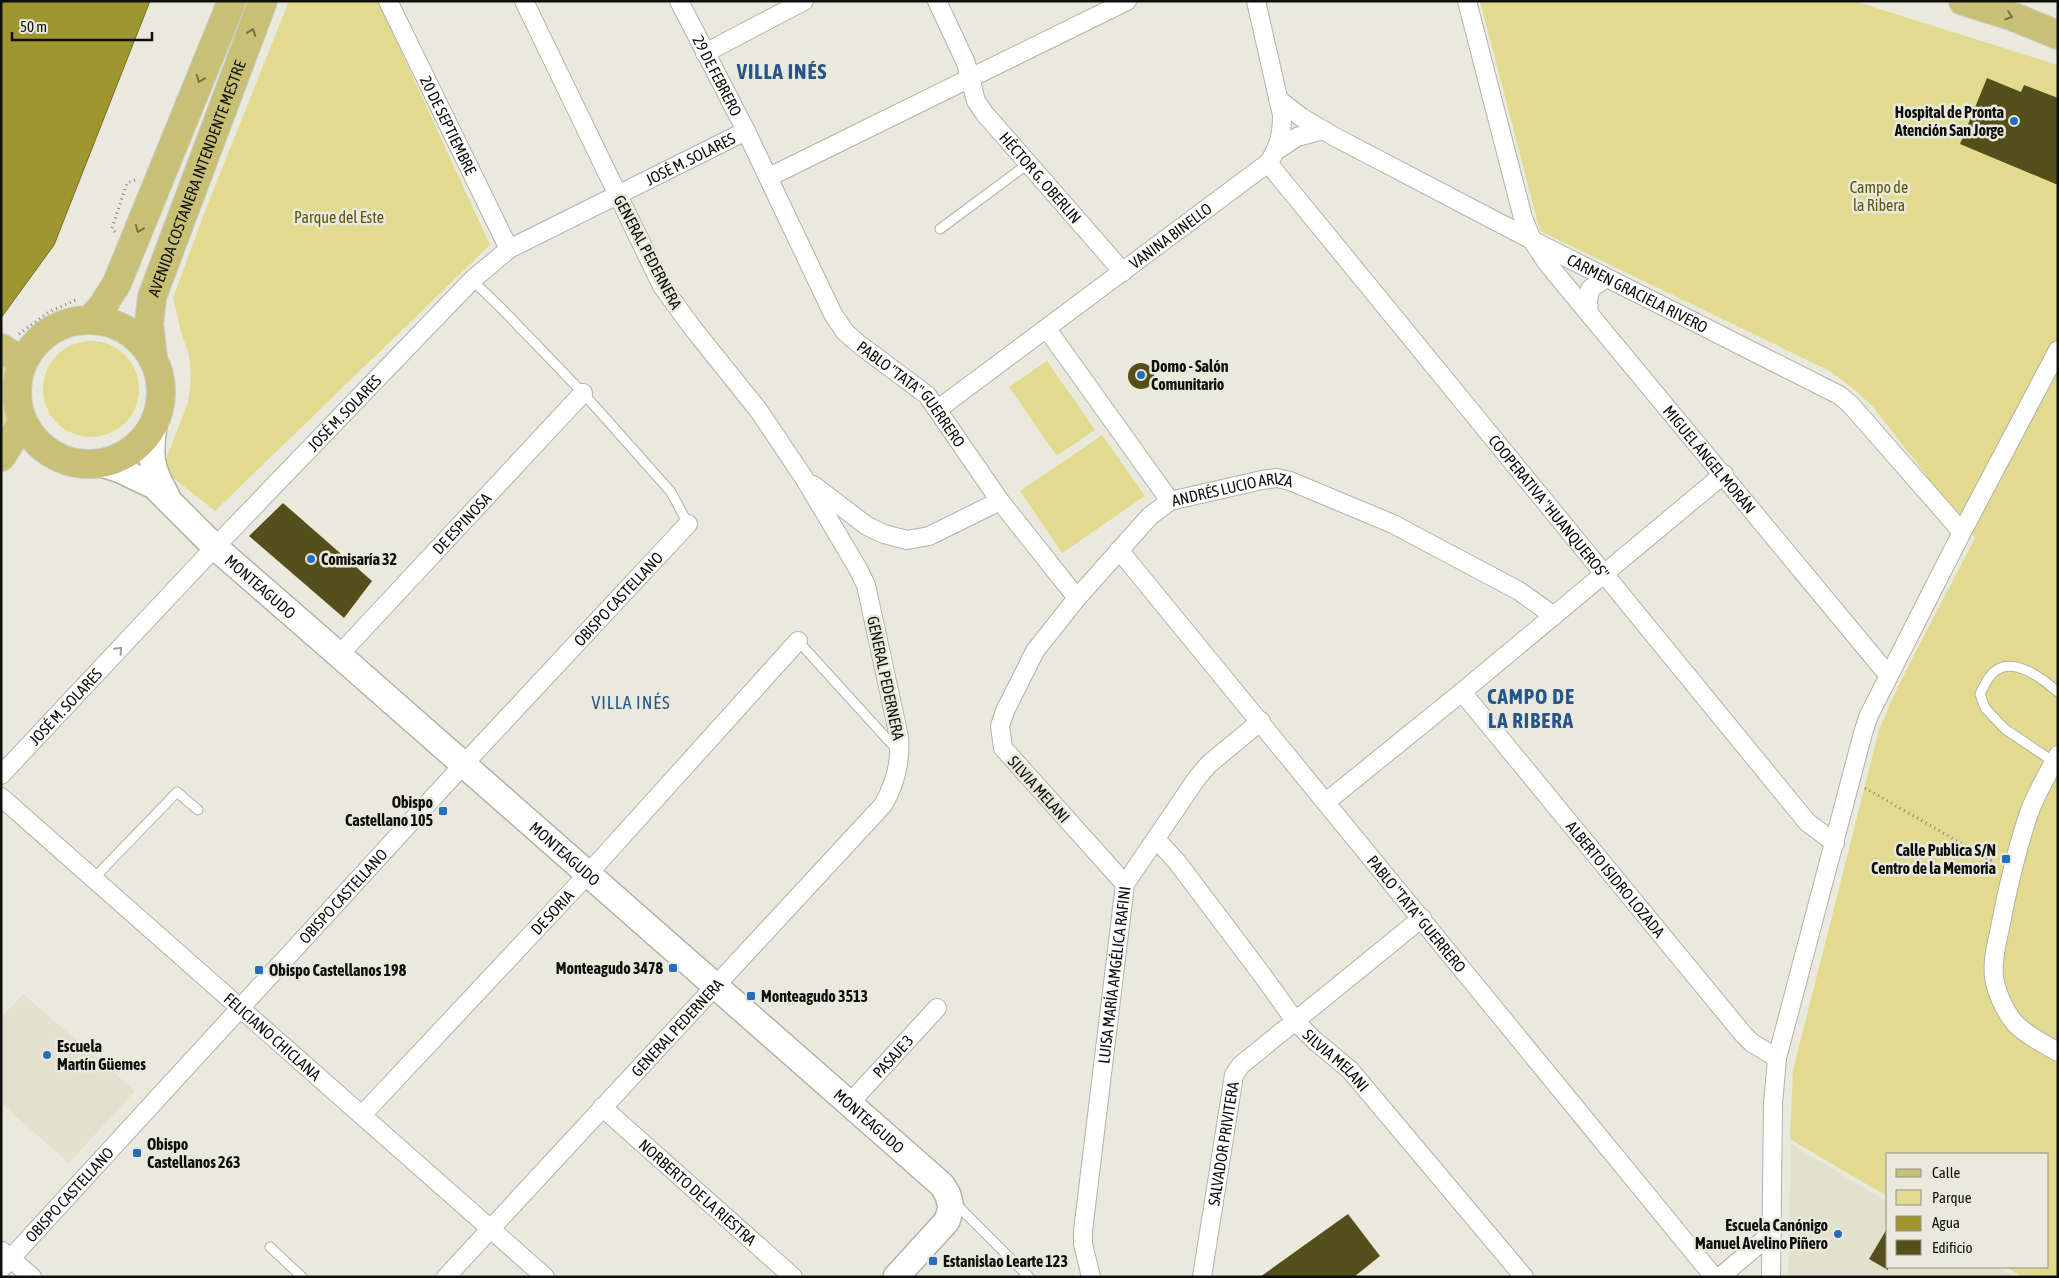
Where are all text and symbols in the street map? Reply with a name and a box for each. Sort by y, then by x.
scale bar [12,10,152,42]
one-way arrow [2004,10,2013,20]
text: 50 m [20,18,47,35]
one-way arrow [246,28,256,37]
street label: 29 DE FEBRERO [689,32,746,119]
street label: AVENIDA COSTANERA INTENDENTE MESTRE [144,58,249,299]
district label: VILLA INÉS [736,59,827,83]
street label: 20 DE SEPTIEMBRE [417,73,480,178]
one-way arrow [196,74,207,83]
place label: Hospital de Pronta Atención San Jorge [1894,103,2004,139]
marker: Hospital de Pronta Atención San Jorge [2008,115,2020,127]
street label: HÉCTOR G. OBERLIN [996,128,1085,227]
street label: JOSÉ M. SOLARES [642,129,738,189]
park label: Campo de la Ribera [1850,178,1908,214]
street label: GENERAL PEDERNERA [610,192,686,312]
street label: VANINA BINELLO [1126,199,1215,272]
park label: Parque del Este [294,208,384,227]
one-way arrow [135,224,145,233]
street label: CARMEN GRACIELA RIVERO [1564,250,1711,336]
street label: PABLO "TATA" GUERRERO [854,337,969,450]
place label: Domo - Salón Comunitario [1151,357,1229,393]
marker: Domo - Salón Comunitario [1135,369,1147,381]
street label: JOSÉ M. SOLARES [304,371,385,454]
street label: MIGUEL ÁNGEL MORÁN [1660,402,1759,517]
street label: COOPERATIVA "HUANQUEROS" [1485,431,1613,582]
street label: ANDRÉS LUCIO ARIZA [1170,469,1295,509]
street label: DE ESPINOSA [429,489,495,558]
street label: OBISPO CASTELLANO [570,548,666,650]
place label: Comisaría 32 [321,550,397,568]
street label: MONTEAGUDO [221,551,299,622]
marker: Comisaría 32 [305,553,317,565]
street label: GENERAL PEDERNERA [864,614,908,742]
one-way arrow [113,646,122,655]
street label: JOSÉ M. SOLARES [25,664,106,748]
district label: CAMPO DE LA RIBERA [1487,684,1575,732]
district label: VILLA INÉS [591,692,671,713]
street label: SILVIA MELANI [1004,752,1074,826]
place label: Obispo Castellano 105 [345,793,433,829]
marker: Obispo Castellano 105 [437,805,449,817]
street label: ALBERTO ISIDRO LOZADA [1563,817,1669,941]
street label: MONTEAGUDO [526,818,604,889]
place label: Calle Publica S/N Centro de la Memoria [1871,841,1996,877]
street label: OBISPO CASTELLANO [295,845,391,947]
street label: PABLO "TATA" GUERRERO [1364,852,1470,976]
marker: Calle Publica S/N Centro de la Memoria [2000,853,2012,865]
street label: LUISA MARÍA AMGÉLICA RAFINI [1094,885,1134,1065]
street label: DE SORIA [527,886,577,938]
place label: Monteagudo 3478 [556,959,663,977]
place label: Obispo Castellanos 198 [269,961,407,979]
marker: Monteagudo 3478 [667,962,679,974]
marker: Obispo Castellanos 198 [253,964,265,976]
street label: GENERAL PEDERNERA [627,975,727,1080]
place label: Monteagudo 3513 [761,987,868,1005]
street label: FELICIANO CHICLANA [220,989,325,1084]
marker: Monteagudo 3513 [745,990,757,1002]
street label: SILVIA MELANI [1299,1025,1373,1095]
street label: PASAJE 3 [869,1031,917,1081]
place label: Escuela Martín Güemes [57,1037,146,1073]
marker: Escuela Martín Güemes [41,1049,53,1061]
street label: SALVADOR PRIVITERA [1204,1080,1242,1207]
street label: MONTEAGUDO [830,1085,908,1157]
place label: Obispo Castellanos 263 [147,1135,241,1171]
street label: NORBERTO DE LA RIESTRA [635,1135,760,1249]
street label: OBISPO CASTELLANO [21,1144,117,1246]
marker: Obispo Castellanos 263 [131,1147,143,1159]
legend [1886,1153,2049,1268]
text: Calle [1932,1164,1961,1181]
text: Parque [1932,1189,1972,1206]
text: Agua [1932,1214,1960,1231]
place label: Escuela Canónigo Manuel Avelino Piñero [1695,1216,1828,1252]
marker: Escuela Canónigo Manuel Avelino Piñero [1832,1228,1844,1240]
text: Edificio [1932,1239,1973,1256]
place label: Estanislao Learte 123 [943,1252,1068,1270]
marker: Estanislao Learte 123 [927,1255,939,1267]

